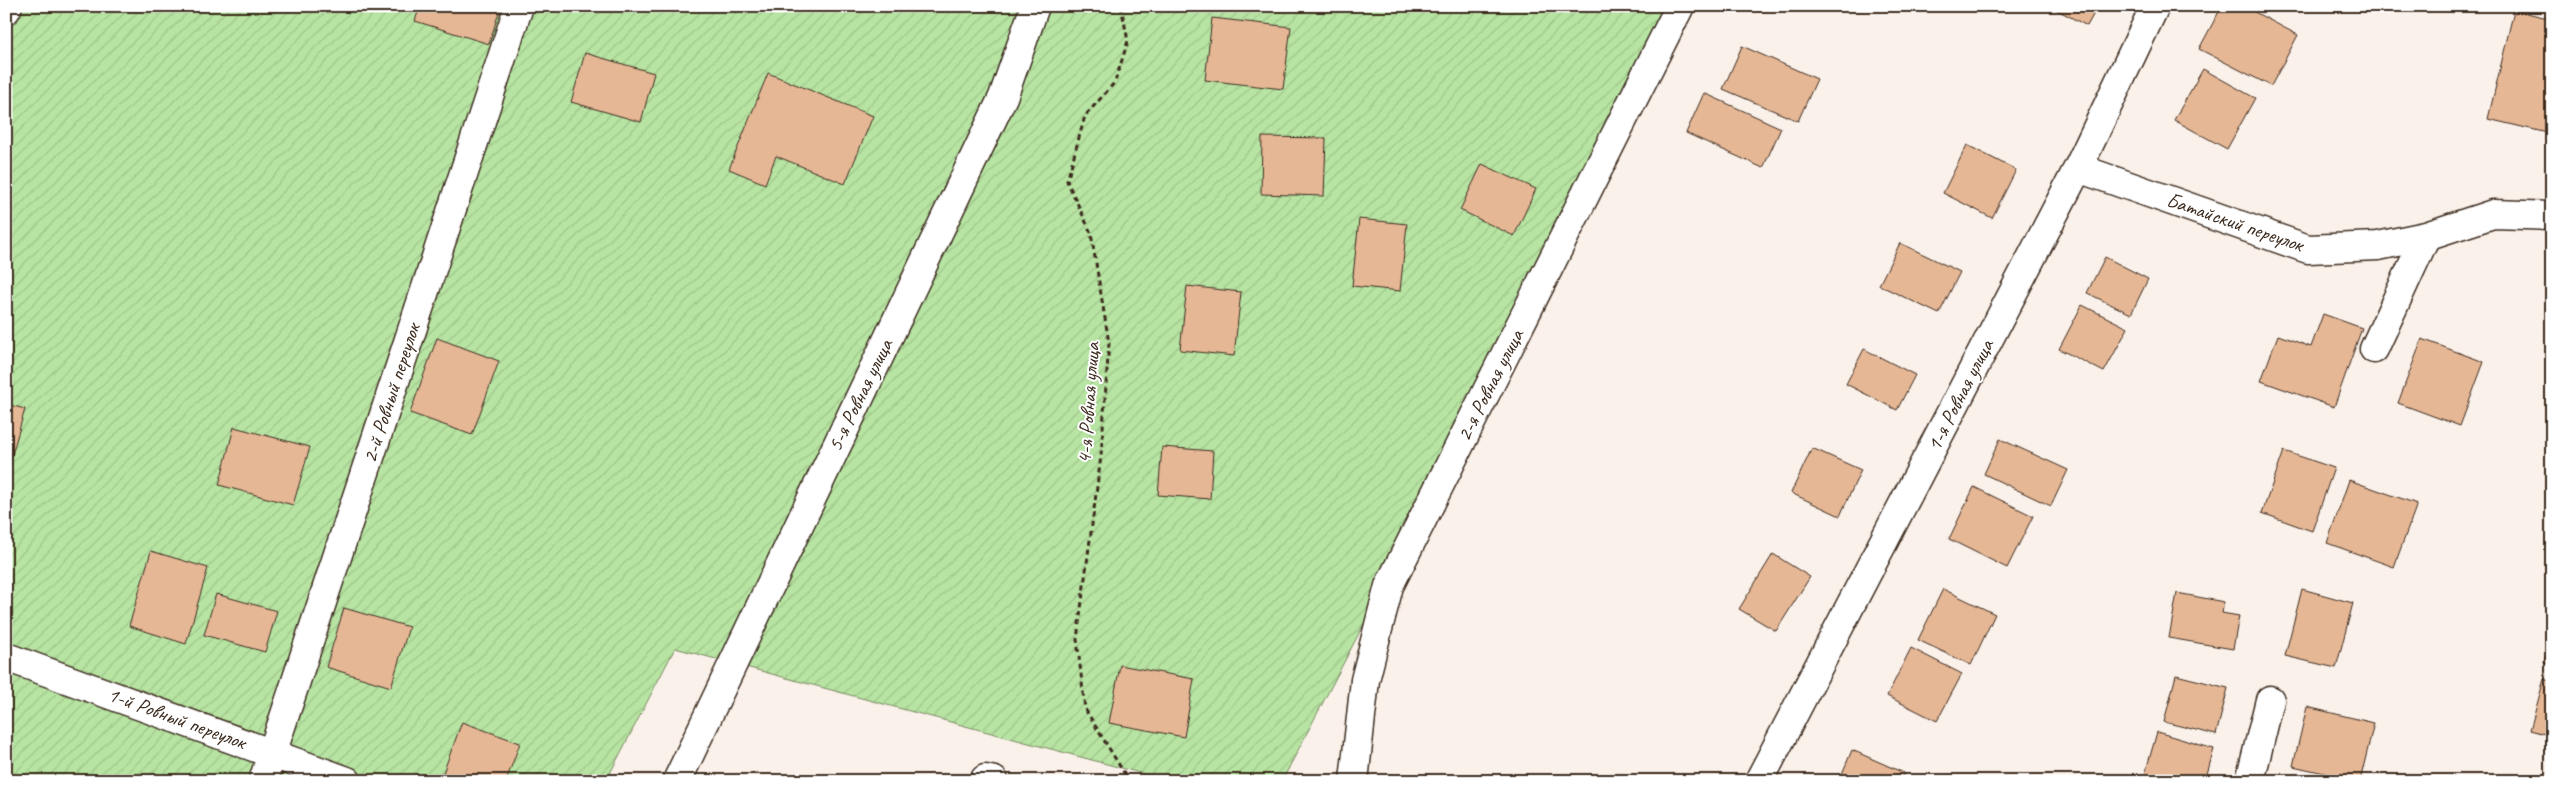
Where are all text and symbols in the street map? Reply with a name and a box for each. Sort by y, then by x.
street label: Батайский переулок [2163,186,2309,258]
street label: 2-й Ровный переулок [356,318,426,466]
street label: 2-я Ровная улица [1451,323,1530,445]
street label: 5-я Ровная улица [822,333,899,455]
street label: 1-я Ровная улица [1921,333,2000,455]
street label: 4-я Ровная улица [1071,340,1105,465]
street label: 1-й Ровный переулок [105,681,252,756]

